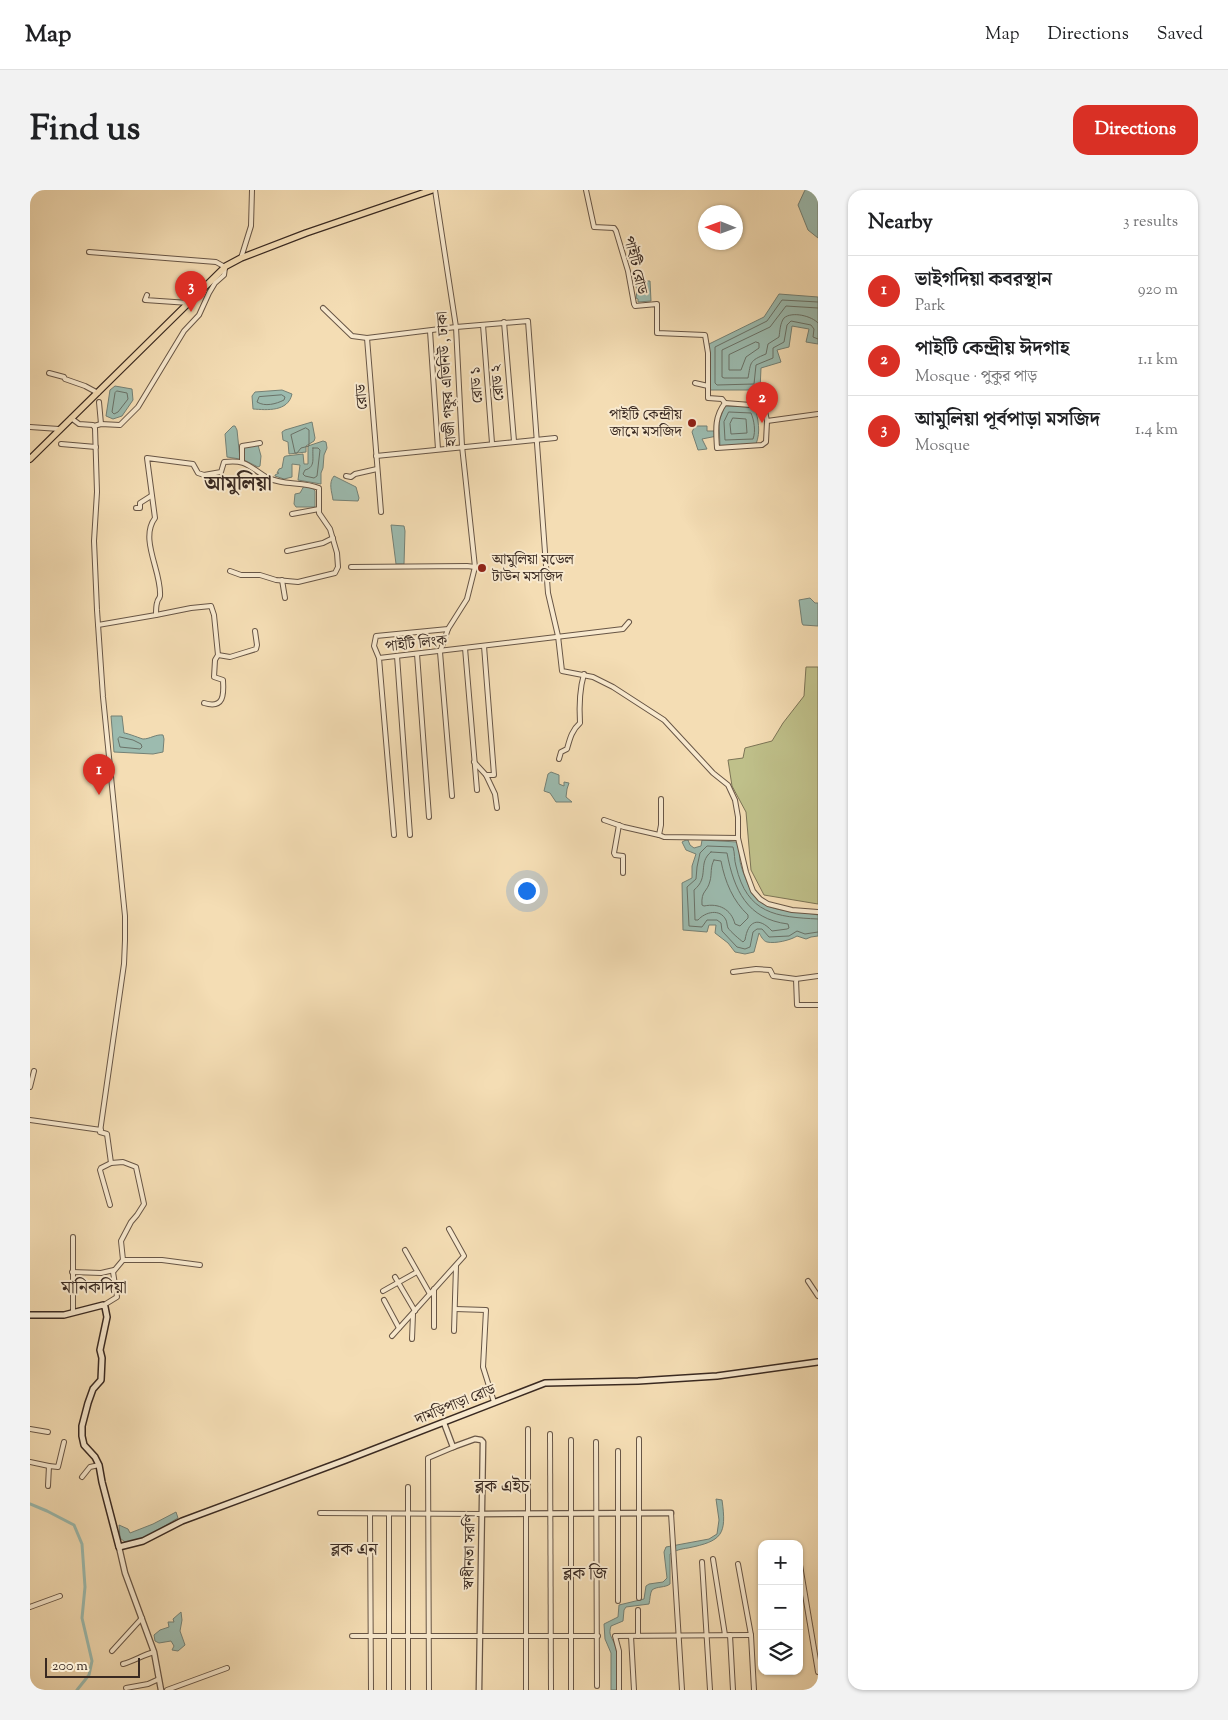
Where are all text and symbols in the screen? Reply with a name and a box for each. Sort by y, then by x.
text: Map [25,18,71,52]
text: Map [985,22,1020,48]
text: Directions [1048,22,1129,48]
text: Saved [1157,22,1203,48]
text: Find us [30,105,140,156]
button: Directions [1073,105,1198,155]
north arrow [698,205,743,250]
text: Nearby [868,208,933,238]
text: 3 results [1123,211,1178,234]
street label: পাইটি রোড [617,234,652,297]
text: ভাইগদিয়া কবরস্থান [915,267,1052,294]
pin: 3 [175,271,207,312]
text: 1 [881,279,887,302]
text: 920 m [1138,279,1178,302]
text: Park [915,295,946,318]
street label: হাজী গফুর এভিনিউ , ঢাকা [432,311,463,448]
text: পাইটি কেন্দ্রীয় ঈদগাহ [915,336,1069,363]
text: 2 [880,349,888,372]
text: 1.1 km [1138,349,1178,372]
street label: রোড ২ [486,363,511,402]
street label: রোড ১ [466,366,489,404]
text: Mosque · পুকুর পাড় [915,366,1037,389]
pin: 2 [746,382,778,423]
street label: রোড [351,383,374,410]
place label: পাইটি কেন্দ্রীয় জামে মসজিদ [609,405,683,443]
text: আমুলিয়া পূর্বপাড়া মসজিদ [915,407,1100,434]
marker: পাইটি কেন্দ্রীয় জামে মসজিদ [686,417,698,429]
text: 3 [881,419,887,442]
text: 1.4 km [1135,419,1178,442]
text: Mosque [915,435,970,458]
district label: আমুলিয়া [203,470,272,500]
place label: আমুলিয়া মডেল টাউন মসজিদ [491,550,574,588]
marker: আমুলিয়া মডেল টাউন মসজিদ [476,562,488,574]
street label: পাইটি লিংক [384,631,449,658]
pin: 1 [83,754,115,795]
your location [514,878,540,904]
district label: মানিকদিয়া [60,1276,127,1302]
street label: দামড়িপাড়া রোড [411,1379,500,1431]
district label: ব্লক এইচ [474,1475,531,1501]
street label: স্বাধীনতা সরণি [459,1514,482,1591]
district label: ব্লক এন [329,1538,378,1564]
map controls [758,1540,803,1675]
button: + [758,1540,803,1585]
district label: ব্লক জি [562,1562,608,1588]
button: − [758,1585,803,1630]
button: layers [758,1630,803,1675]
scale bar [45,1655,140,1678]
text: 200 m [52,1657,88,1677]

